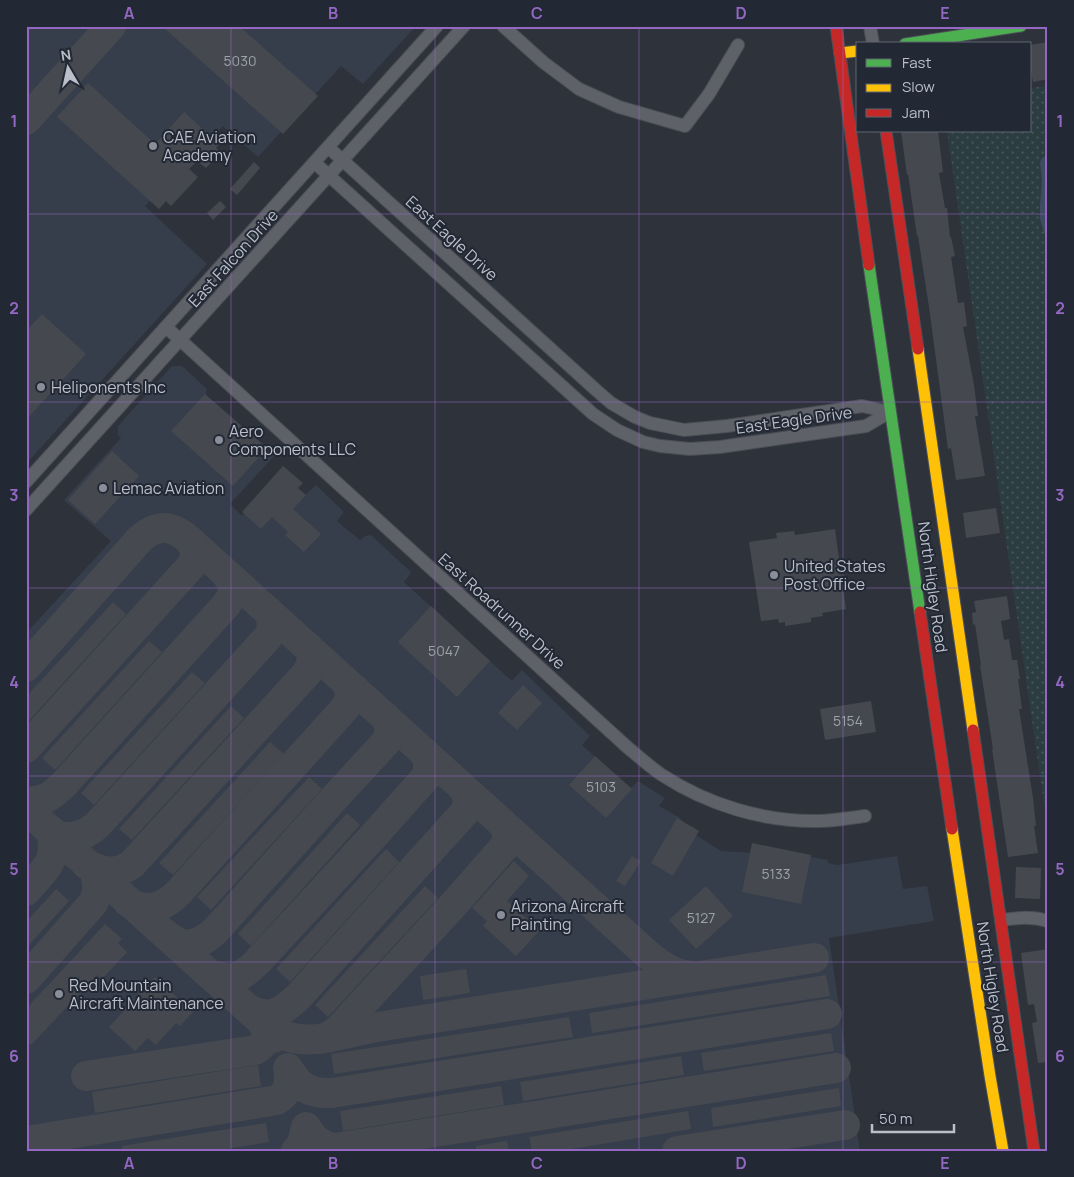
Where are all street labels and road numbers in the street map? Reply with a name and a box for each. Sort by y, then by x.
street label: East Eagle Drive [401,191,503,285]
street label: East Falcon Drive [183,204,283,312]
street label: East Eagle Drive [734,401,854,439]
street label: North Higley Road [913,520,953,654]
street label: East Roadrunner Drive [434,548,570,674]
street label: North Higley Road [972,920,1014,1054]

